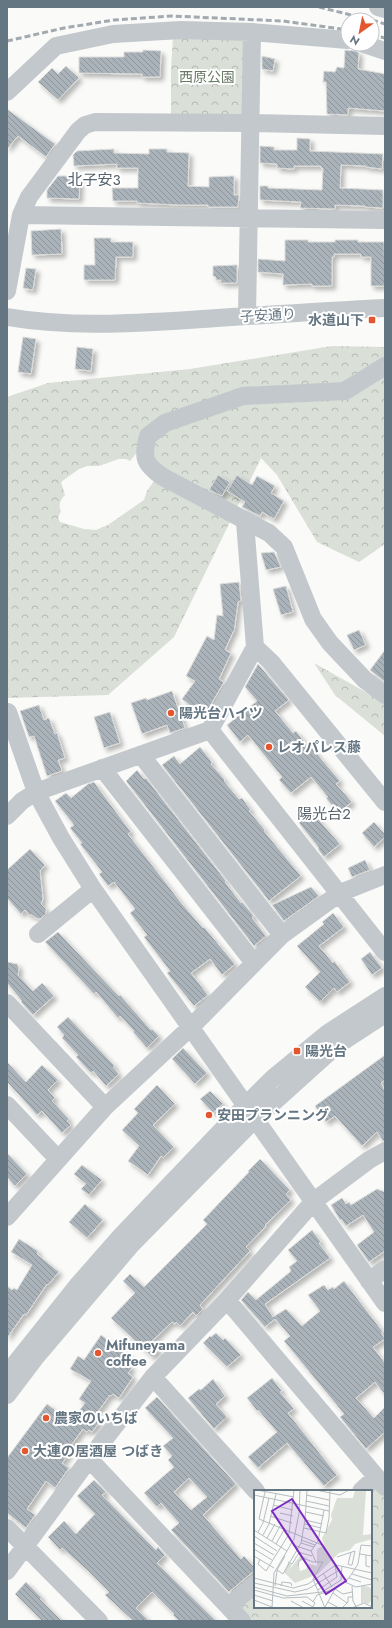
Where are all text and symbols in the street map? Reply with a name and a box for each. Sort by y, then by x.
north arrow [340,12,380,52]
text: N [347,31,363,49]
park label: 西原公園 [179,67,235,87]
district label: 北子安3 [67,169,121,191]
street label: 子安通り [240,304,296,326]
place label: 水道山下 [308,310,364,330]
marker: 水道山下 [367,315,377,325]
place label: 陽光台ハイツ [179,703,263,723]
marker: 陽光台ハイツ [166,708,176,718]
place label: レオパレス藤 [277,737,361,757]
marker: レオパレス藤 [264,742,274,752]
district label: 陽光台2 [297,803,351,825]
place label: 陽光台 [305,1041,347,1061]
marker: 陽光台 [292,1046,302,1056]
place label: 安田プランニング [217,1105,329,1125]
marker: 安田プランニング [204,1110,214,1120]
place label: Mifuneyama coffee [106,1335,185,1371]
marker: Mifuneyama coffee [93,1348,103,1358]
place label: 農家のいちば [54,1408,138,1428]
marker: 農家のいちば [41,1413,51,1423]
place label: 大連の居酒屋 つばき [33,1441,163,1461]
marker: 大連の居酒屋 つばき [20,1446,30,1456]
inset map [254,1490,372,1608]

